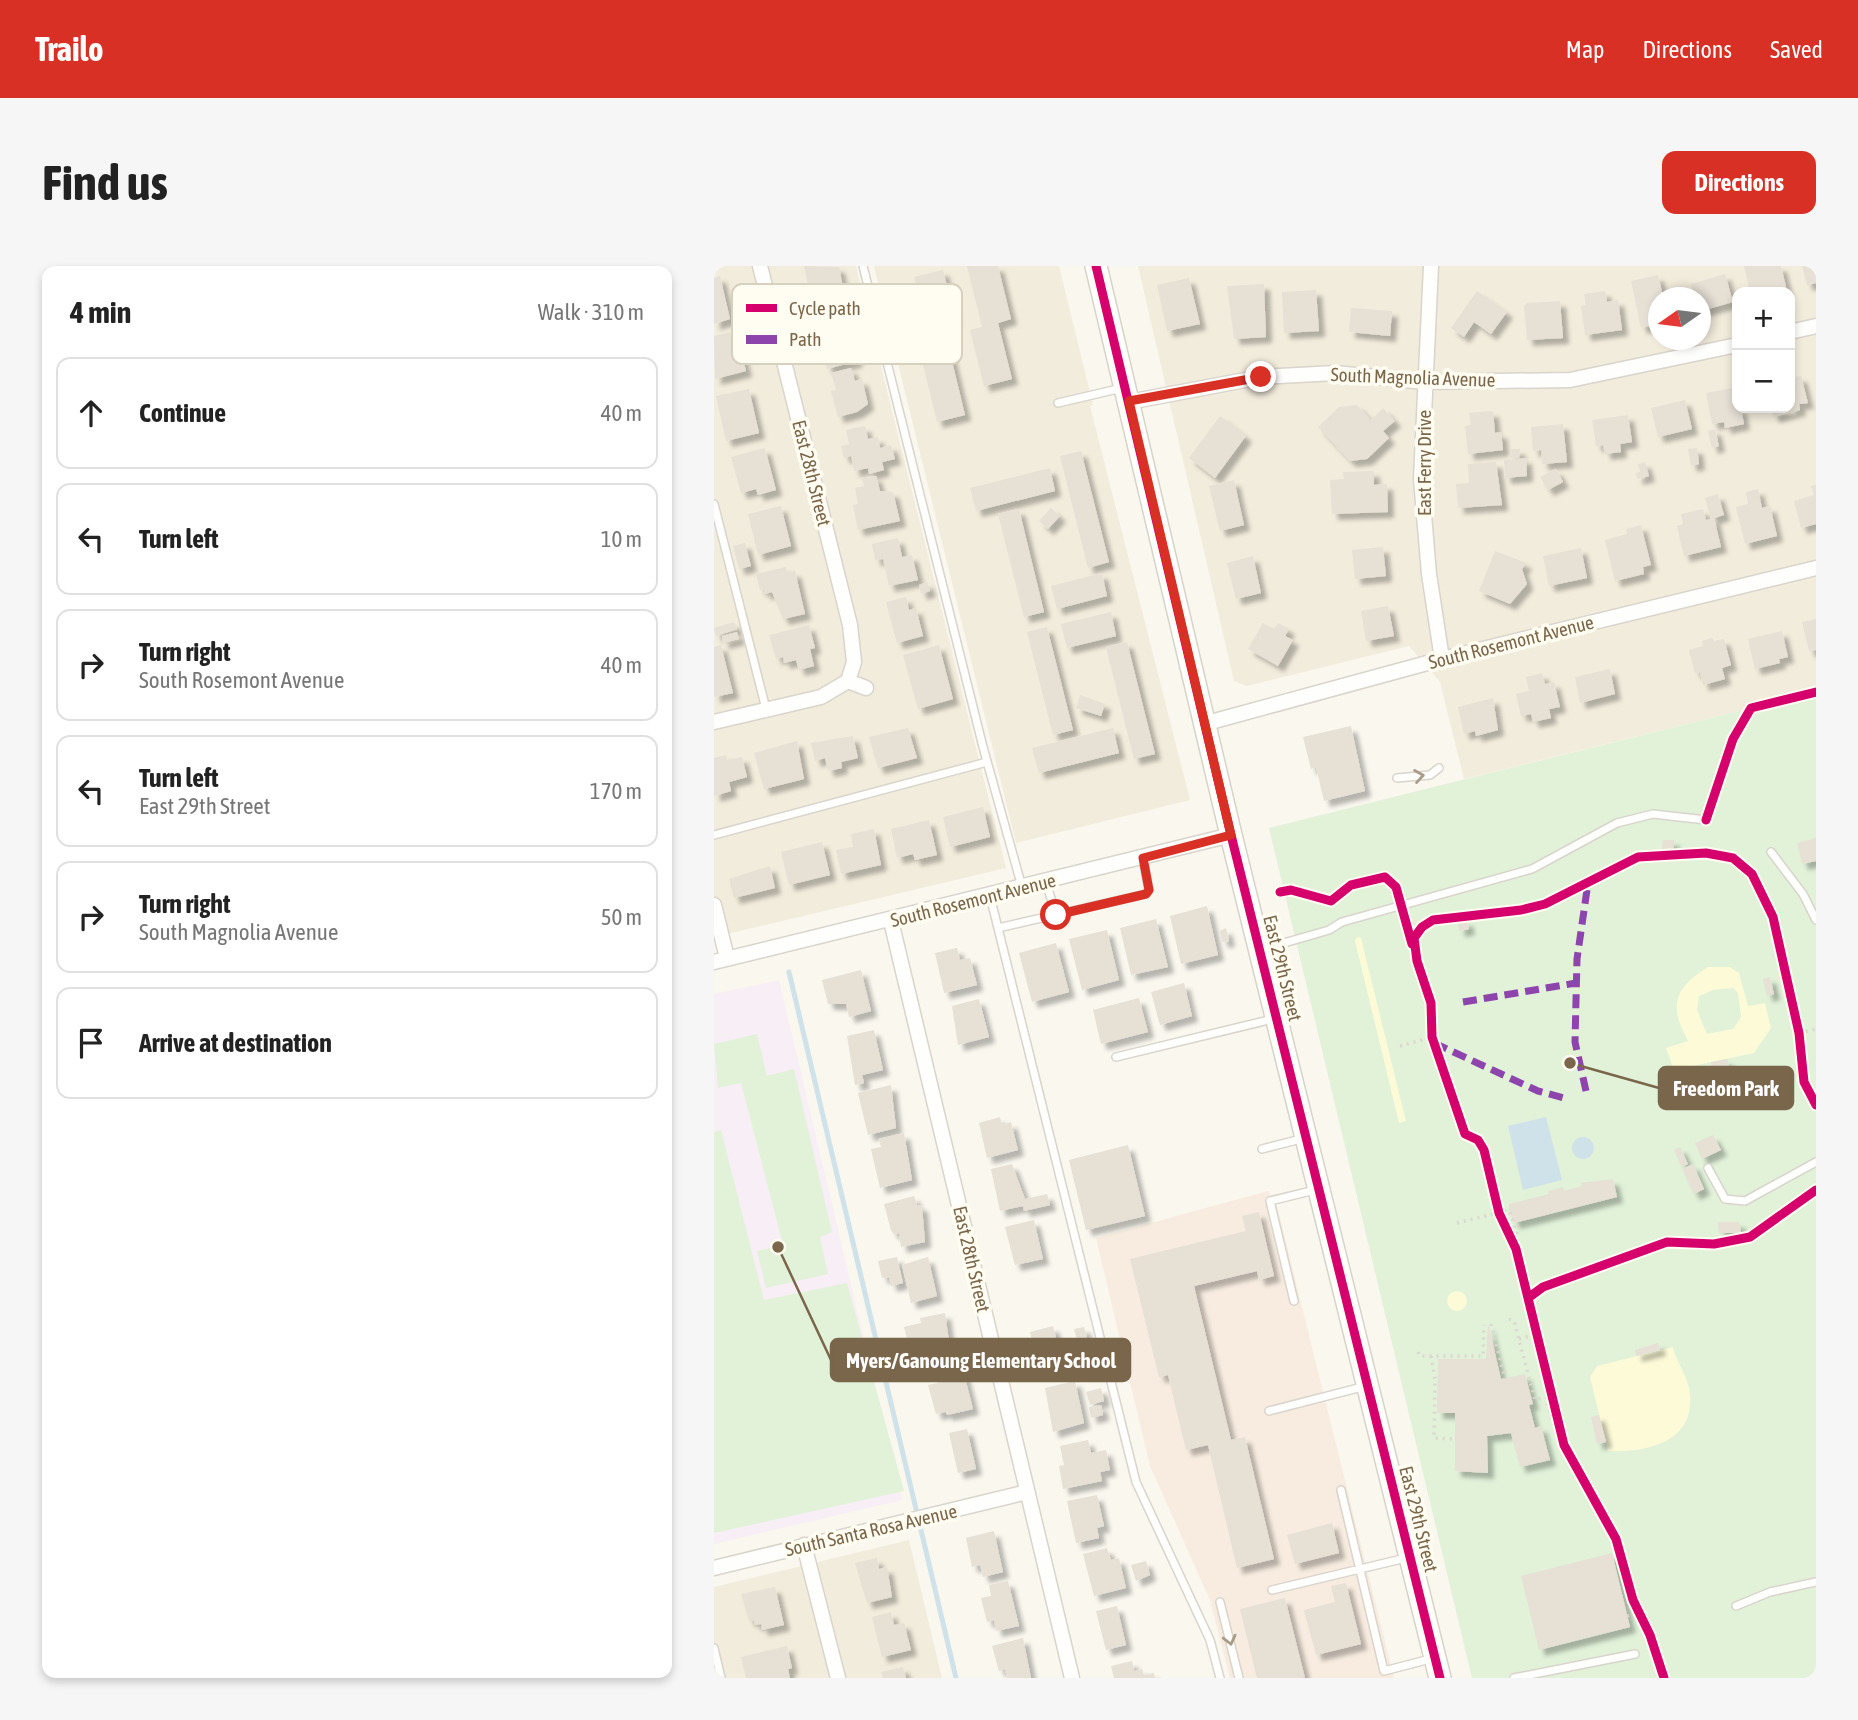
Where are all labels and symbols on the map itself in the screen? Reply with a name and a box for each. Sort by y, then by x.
legend [732,284,962,364]
north arrow [1648,287,1711,350]
text: Cycle path [789,297,861,319]
text: Path [789,328,821,350]
route end [1245,361,1276,392]
street label: South Magnolia Avenue [1330,363,1496,391]
street label: East Ferry Drive [1413,410,1435,516]
street label: East 28th Street [788,418,836,528]
street label: South Rosemont Avenue [1426,611,1596,673]
one-way arrow [1413,769,1425,784]
street label: South Rosemont Avenue [888,869,1058,931]
route start [1040,899,1071,930]
street label: East 29th Street [1259,913,1307,1023]
callout: Freedom Park [1659,1067,1793,1109]
text: Freedom Park [1673,1076,1780,1100]
street label: East 28th Street [949,1204,995,1314]
callout: Myers/Ganoung Elementary School [831,1339,1130,1381]
text: Myers/Ganoung Elementary School [846,1348,1117,1372]
street label: East 29th Street [1395,1464,1443,1574]
street label: South Santa Rosa Avenue [783,1500,959,1560]
one-way arrow [1222,1634,1236,1646]

